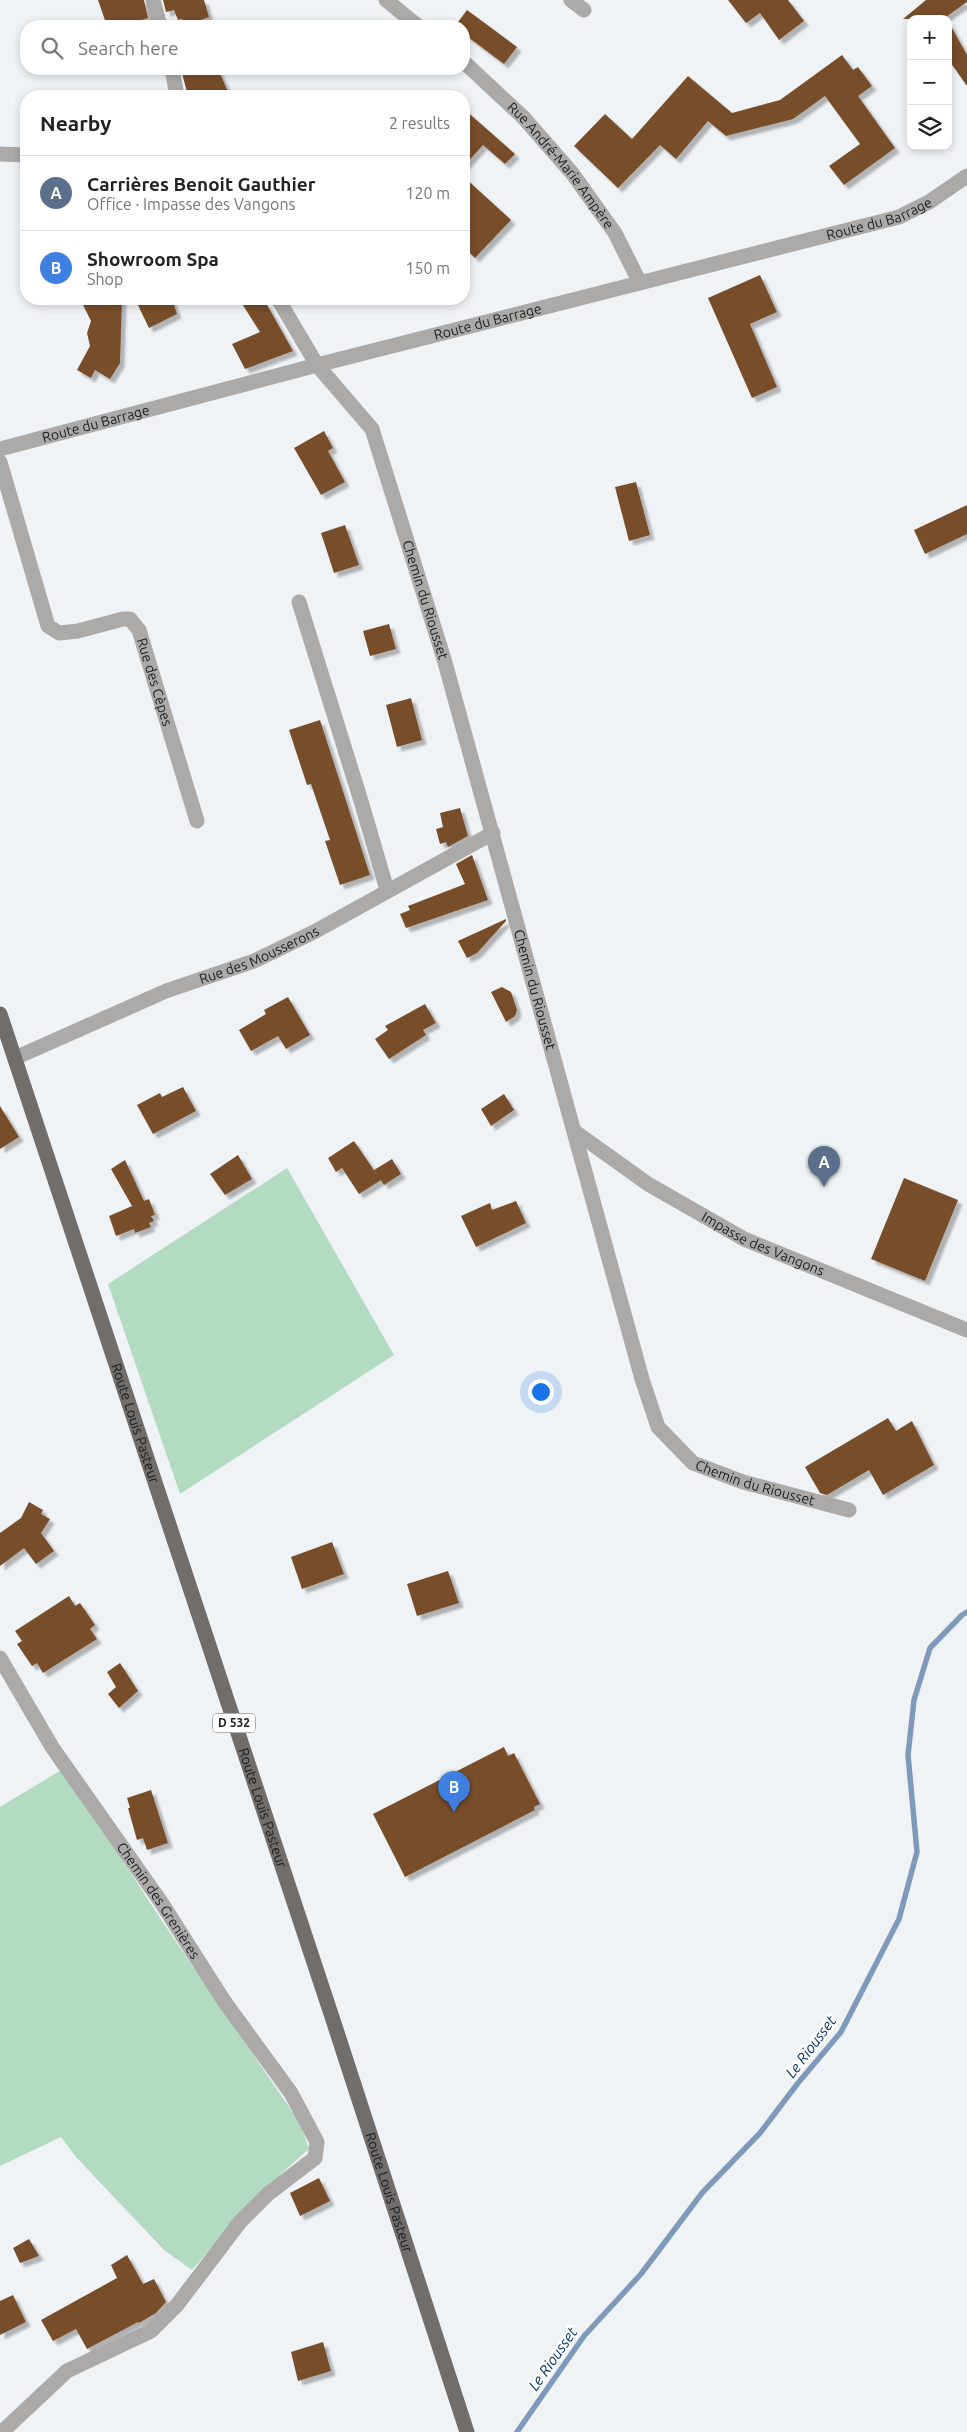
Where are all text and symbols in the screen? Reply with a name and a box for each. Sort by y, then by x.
map controls [907,15,952,150]
button: + [907,15,952,60]
search box [20,20,470,75]
icon: search [38,34,66,62]
text: Search here [78,37,178,59]
button: − [907,60,952,105]
street label: Rue André-Marie Ampère [504,99,617,232]
button: layers [907,105,952,150]
text: Nearby [40,111,111,135]
text: 2 results [389,114,450,132]
text: Carrières Benoit Gauthier [87,173,316,195]
text: A [50,184,62,202]
text: 120 m [405,184,450,202]
street label: Route du Barrage [825,194,935,243]
text: Office · Impasse des Vangons [87,195,296,213]
text: Showroom Spa [87,248,219,270]
text: B [51,259,61,277]
text: 150 m [405,259,450,277]
text: Shop [87,270,123,288]
street label: Route du Barrage [432,300,543,343]
street label: Route du Barrage [40,402,151,446]
street label: Chemin du Riousset [399,538,452,662]
street label: Rue des Cèpes [134,636,176,728]
street label: Rue des Mousserons [197,923,322,987]
street label: Chemin du Riousset [511,928,559,1052]
pin: A [808,1146,840,1187]
street label: Impasse des Vangons [699,1208,827,1279]
street label: Route Louis Pasteur [108,1361,163,1486]
your location [528,1379,554,1405]
street label: Chemin du Riousset [693,1457,817,1509]
road number: D 532 [213,1714,255,1732]
street label: Route Louis Pasteur [235,1746,290,1870]
pin: B [438,1771,470,1812]
street label: Chemin des Grenières [114,1839,203,1962]
water label: Le Riousset [782,2012,839,2081]
street label: Route Louis Pasteur [362,2130,416,2255]
water label: Le Riousset [525,2324,581,2393]

